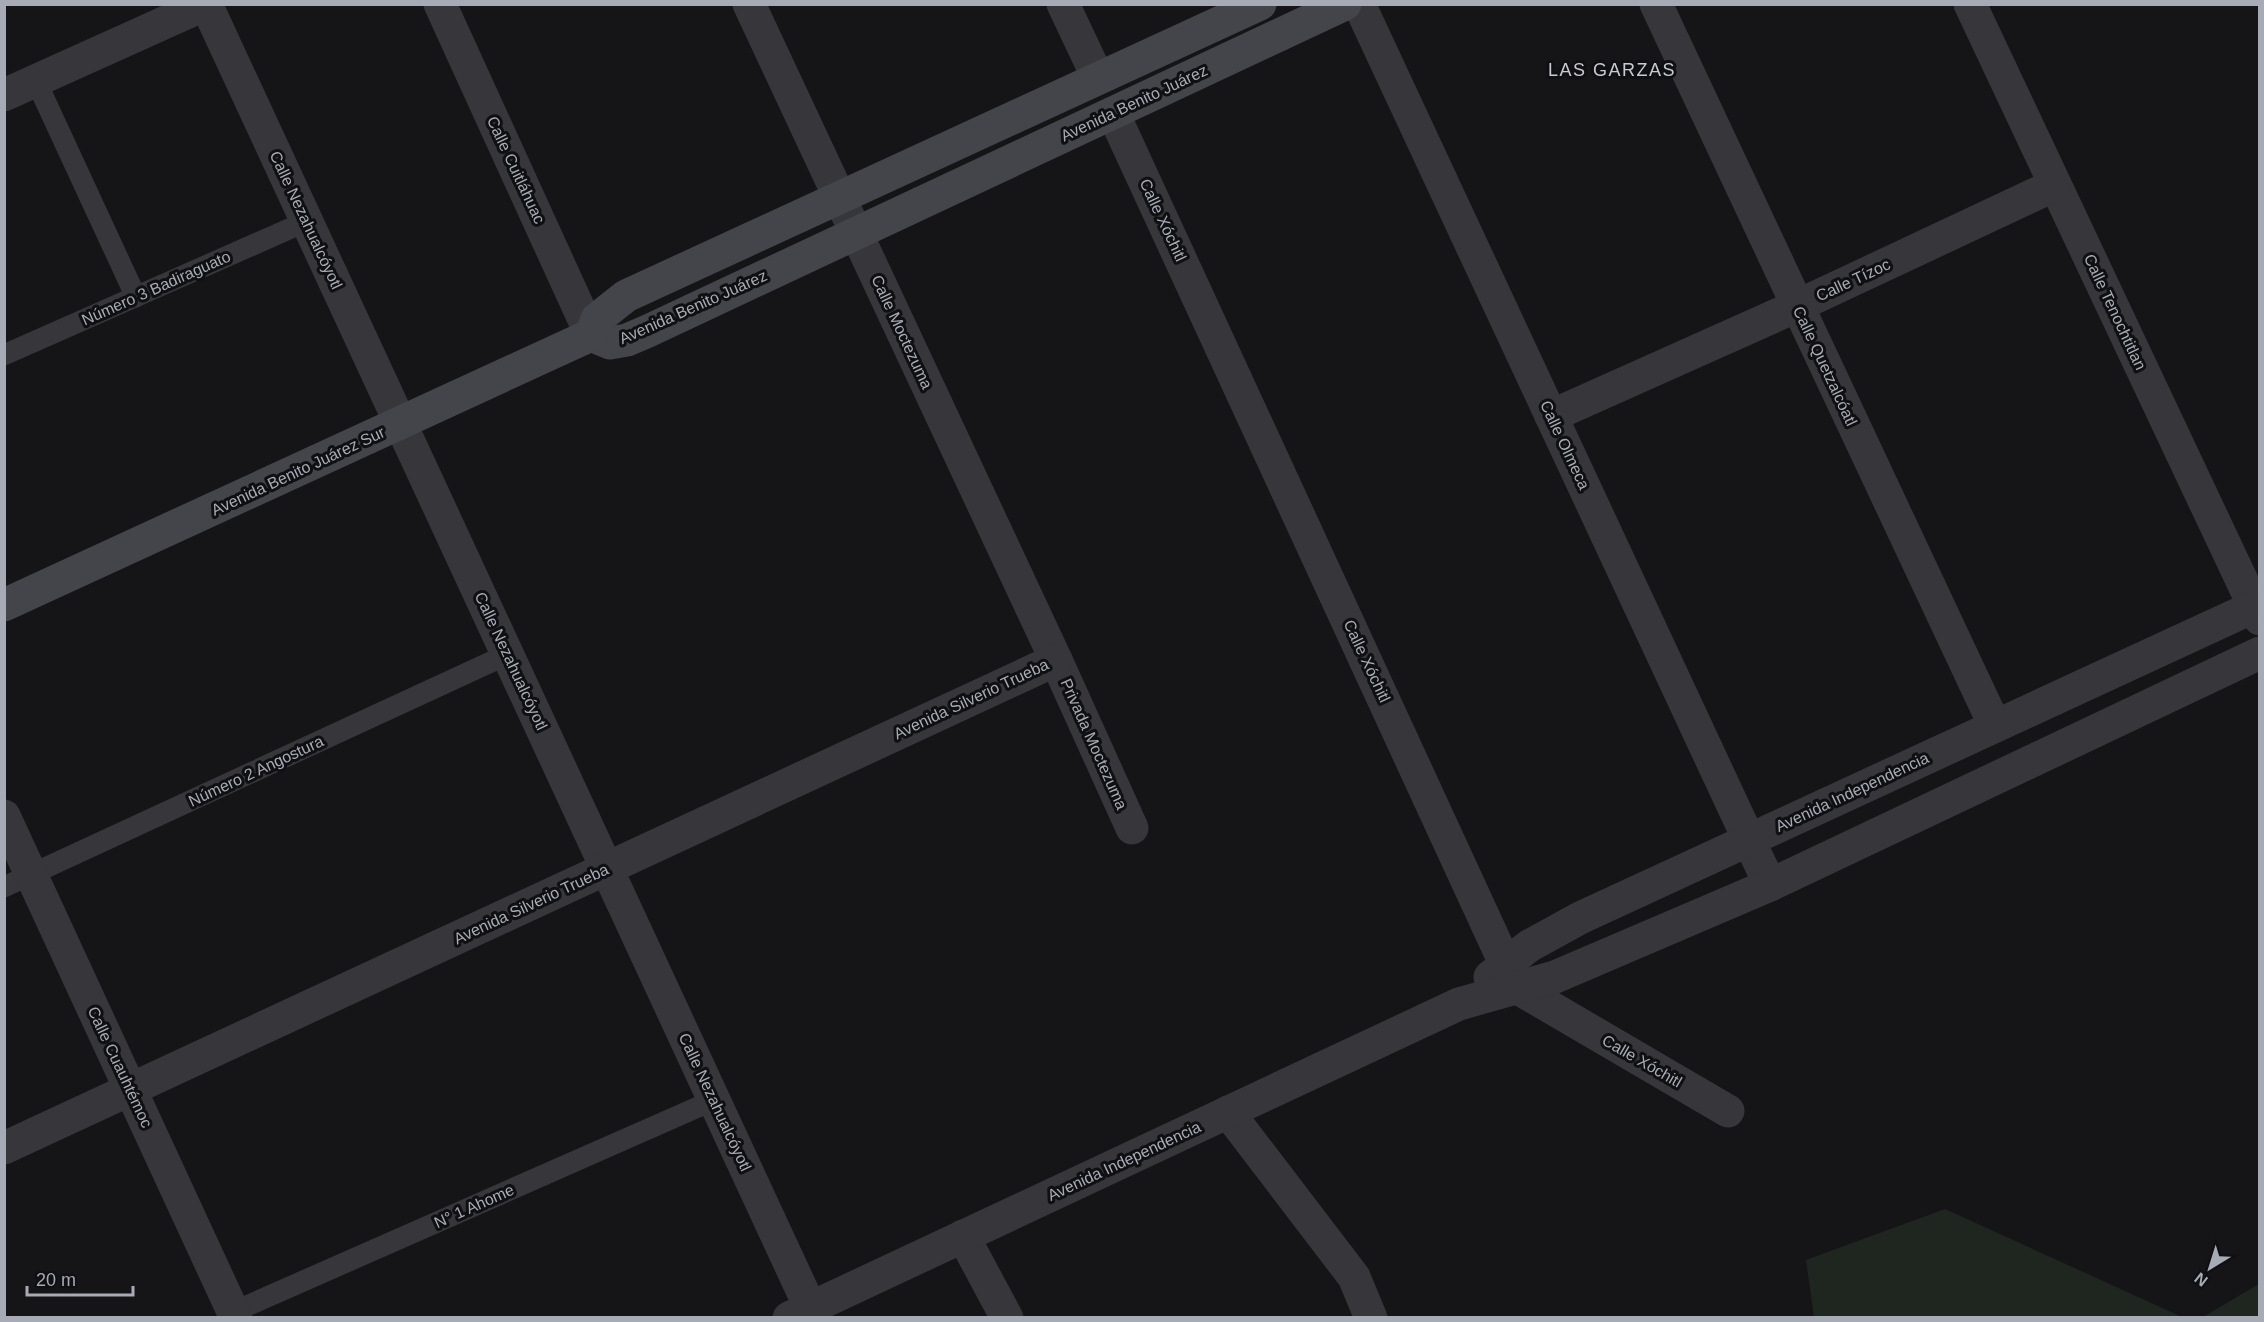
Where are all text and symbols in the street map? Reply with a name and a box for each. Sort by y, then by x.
district label: LAS GARZAS [1548,60,1676,80]
street label: Avenida Benito Juárez [1058,62,1210,144]
street label: Calle Cuitláhuac [484,114,548,226]
street label: Calle Nezahualcóyotl [267,148,345,292]
street label: Calle Xóchitl [1137,176,1189,264]
street label: Número 3 Badiraguato [79,247,233,329]
street label: Calle Tenochtitlan [2081,251,2149,373]
street label: Calle Tízoc [1813,255,1893,305]
street label: Avenida Benito Juárez [617,267,769,347]
street label: Calle Moctezuma [868,272,936,392]
street label: Calle Quetzalcóatl [1790,304,1860,428]
street label: Calle Olmeca [1537,398,1593,492]
street label: Avenida Benito Juárez Sur [209,423,388,519]
street label: Calle Nezahualcóyotl [472,589,550,733]
street label: Calle Xóchitl [1341,617,1393,705]
street label: Avenida Silverio Trueba [891,656,1051,742]
street label: Privada Moctezuma [1057,676,1131,812]
street label: Número 2 Angostura [186,732,326,810]
street label: Avenida Independencia [1773,749,1931,835]
street label: Avenida Silverio Trueba [451,861,611,947]
street label: Calle Cuauhtémoc [84,1004,156,1130]
street label: Calle Nezahualcóyotl [676,1030,754,1174]
street label: Calle Xóchitl [1599,1031,1685,1091]
street label: Avenida Independencia [1045,1118,1203,1204]
street label: N° 1 Ahome [431,1181,517,1231]
north arrow [2180,1238,2240,1298]
scale bar [27,1259,134,1297]
text: N [2191,1269,2211,1290]
text: 20 m [36,1270,76,1290]

